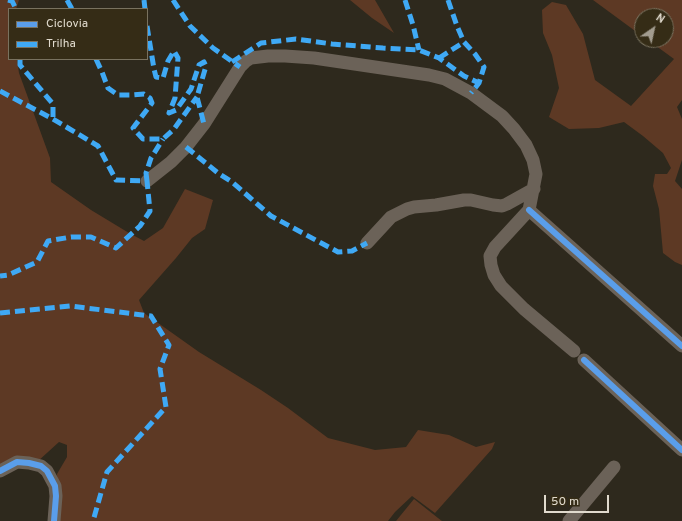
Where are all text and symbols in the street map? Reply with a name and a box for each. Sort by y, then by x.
legend [8,8,148,60]
north arrow [634,8,674,48]
text: N [653,11,667,27]
text: Ciclovia [46,16,88,32]
text: Trilha [46,36,76,52]
scale bar [546,487,611,513]
text: 50 m [551,494,579,510]

